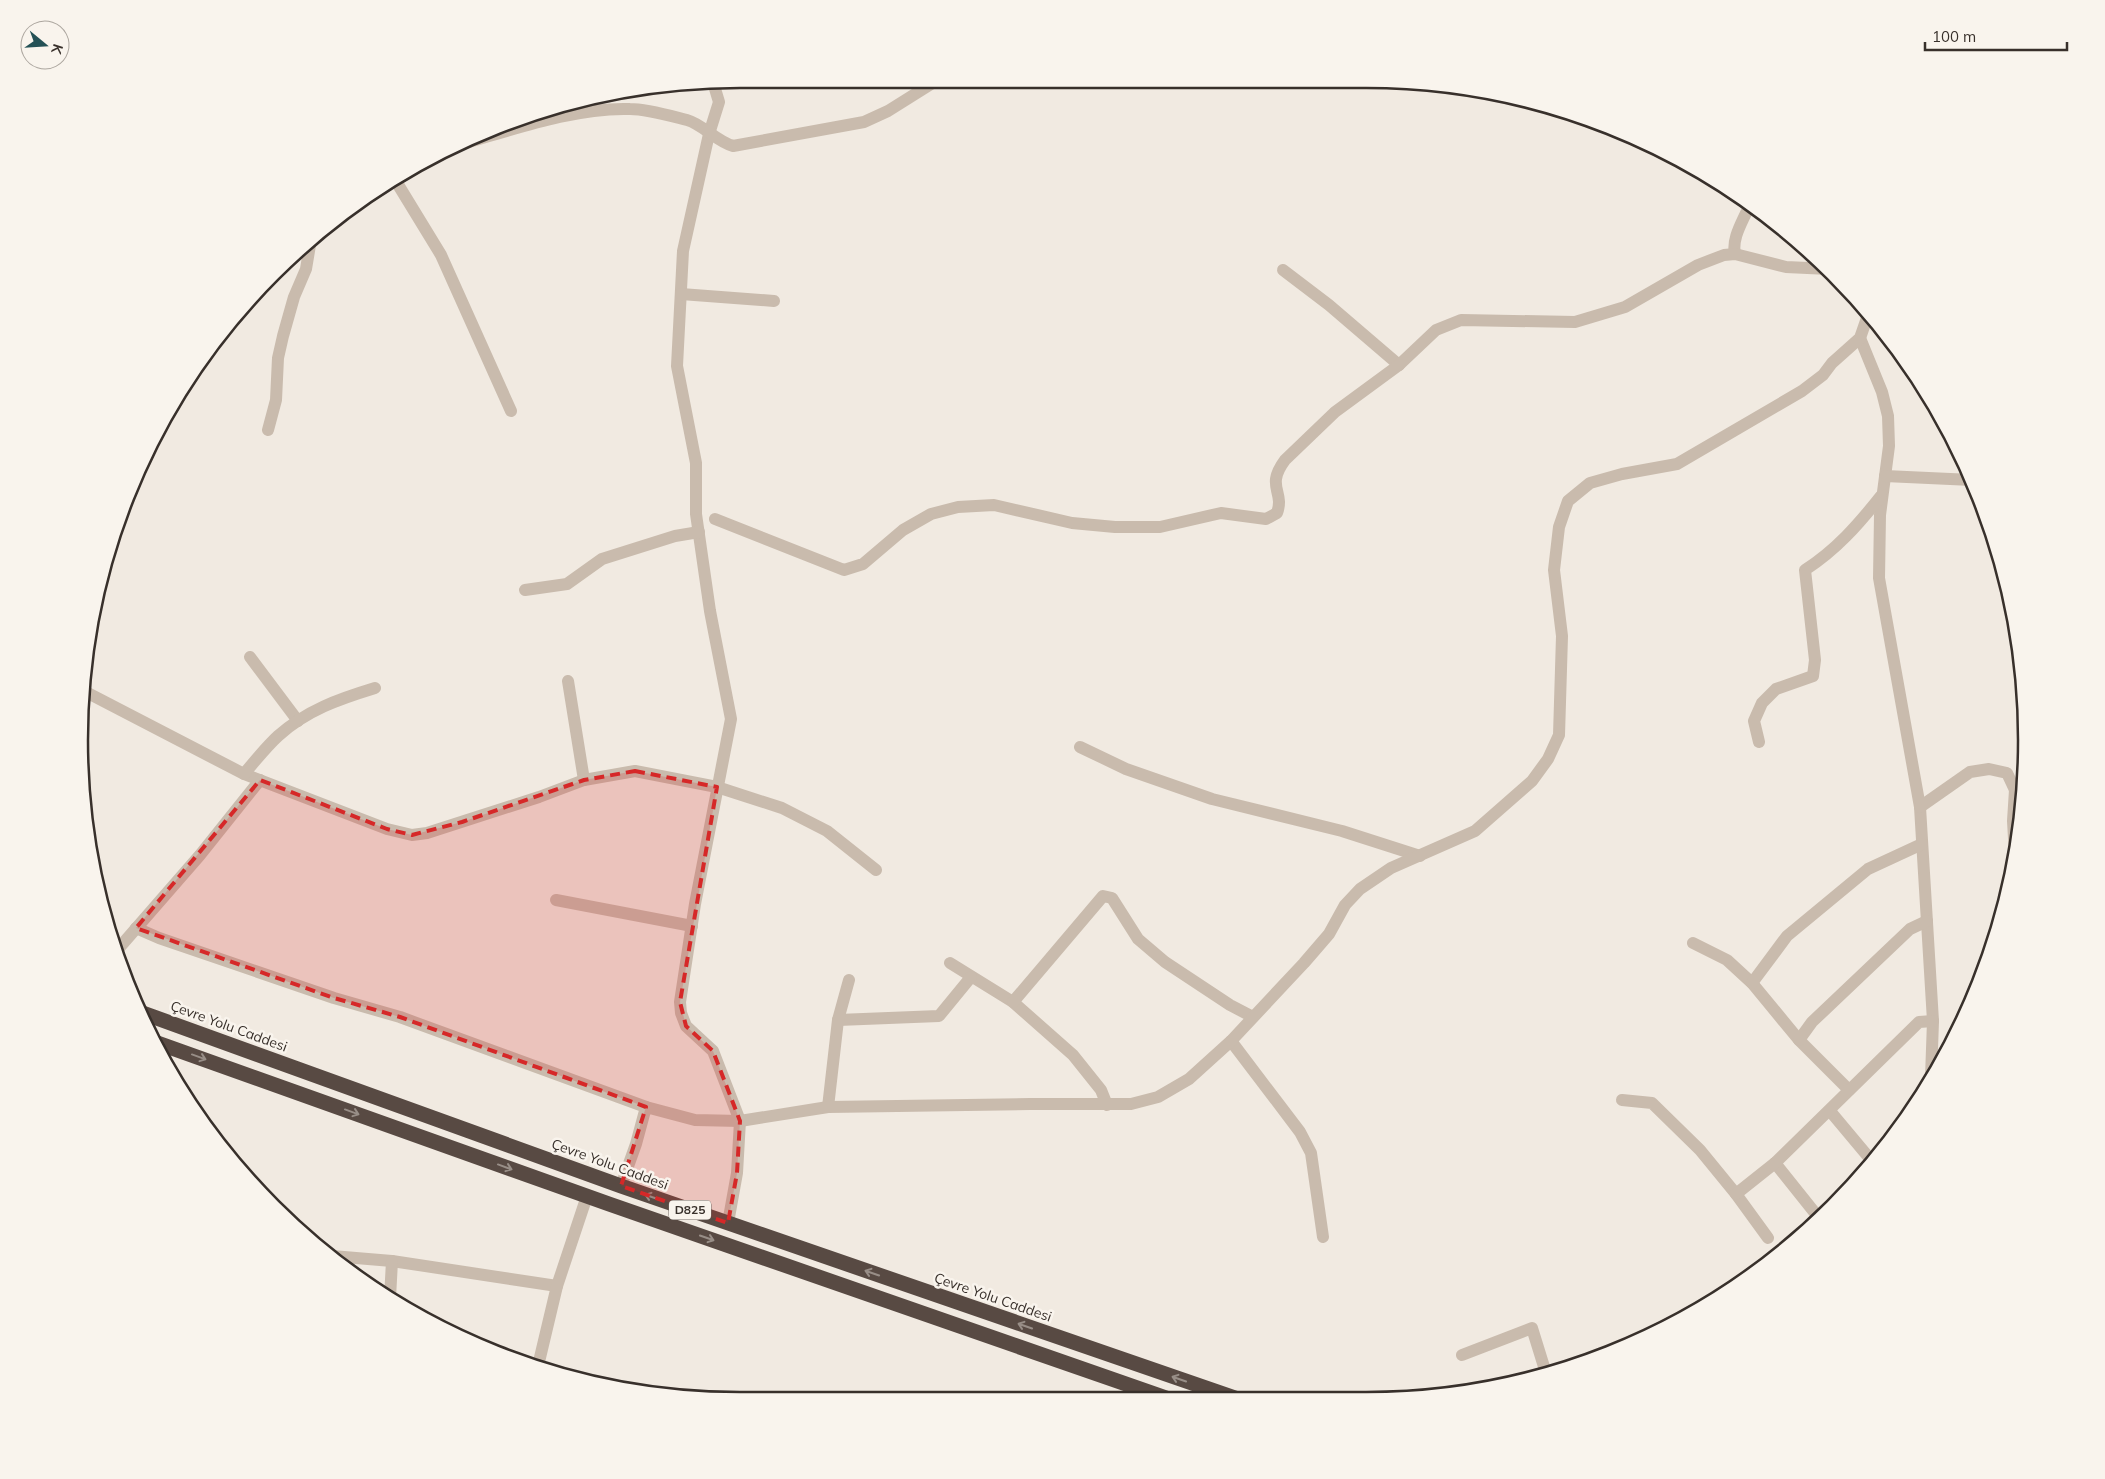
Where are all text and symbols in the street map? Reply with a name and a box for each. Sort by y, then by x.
north arrow [20,20,70,70]
scale bar [1925,20,2068,52]
text: 100 m [1932,27,1976,46]
text: K [47,42,67,57]
street label: Çevre Yolu Caddesi [168,996,290,1056]
one-way arrow [190,1053,206,1062]
one-way arrow [343,1108,359,1117]
street label: Çevre Yolu Caddesi [549,1134,671,1194]
one-way arrow [496,1163,512,1172]
one-way arrow [645,1192,660,1201]
road number: D825 [669,1200,711,1220]
one-way arrow [699,1234,714,1243]
one-way arrow [864,1267,880,1277]
street label: Çevre Yolu Caddesi [932,1268,1054,1326]
one-way arrow [1017,1320,1033,1330]
one-way arrow [1171,1373,1187,1383]

